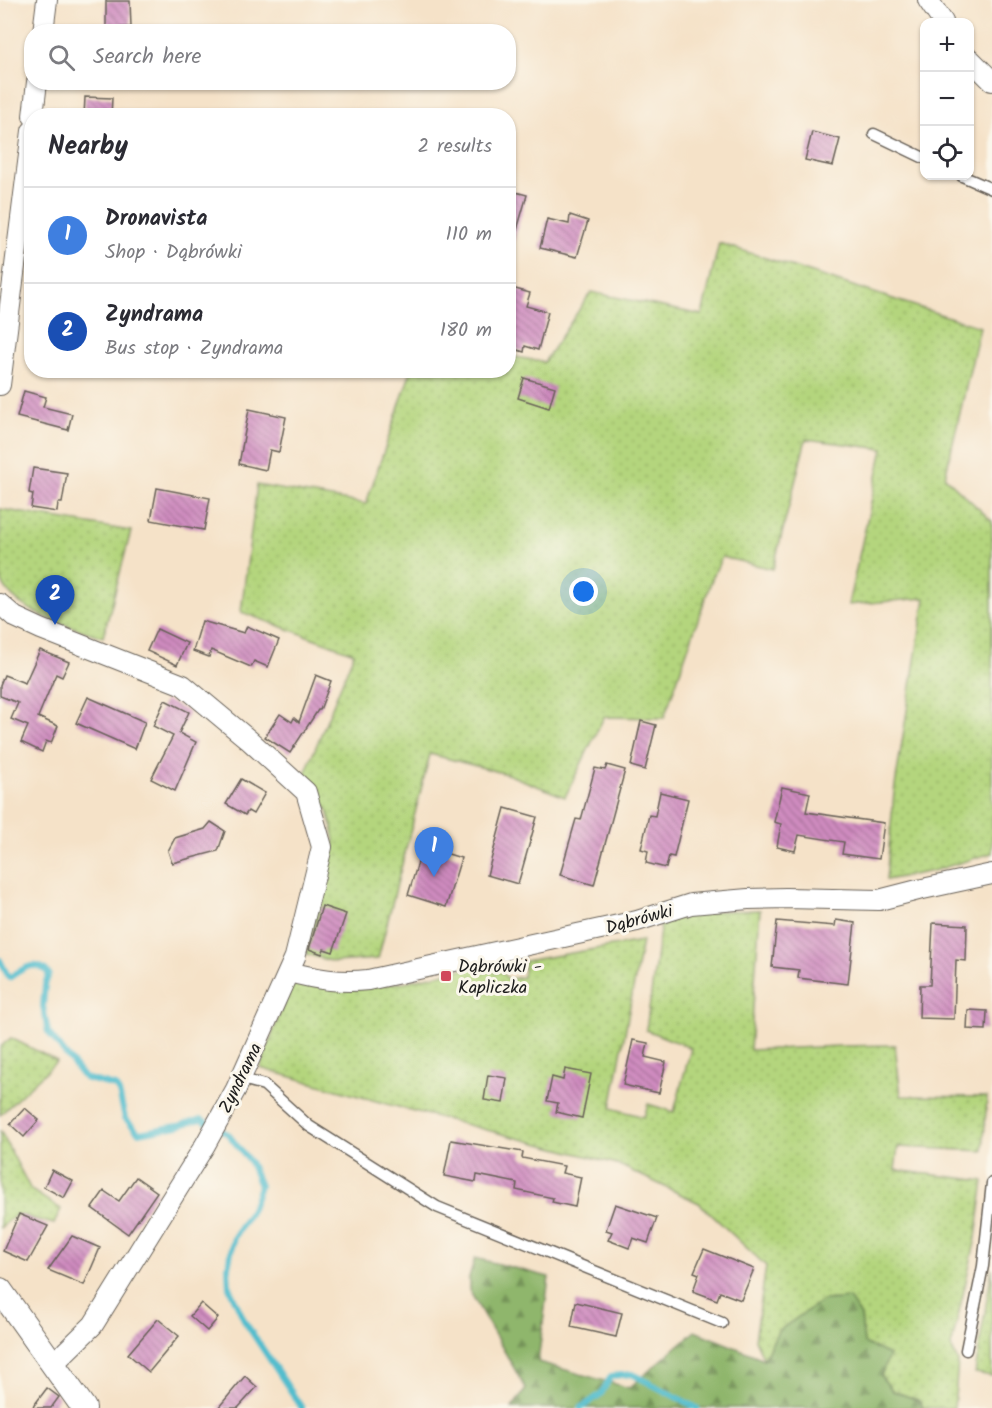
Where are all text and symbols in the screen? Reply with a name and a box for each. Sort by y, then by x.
map controls [920,18,974,180]
button: + [920,18,974,72]
search box [24,24,516,90]
text: Search here [93,40,201,75]
icon: search [45,41,78,74]
button: − [920,72,974,126]
text: Nearby [48,126,128,168]
button: locate [920,126,974,180]
text: 2 results [417,131,492,163]
text: Dronavista [105,202,207,237]
text: 1 [64,219,71,251]
text: 110 m [446,219,492,251]
text: Shop · Dąbrówki [105,237,242,269]
text: Zyndrama [105,298,203,333]
text: 2 [62,315,73,347]
text: 180 m [440,315,492,347]
text: Bus stop · Zyndrama [105,333,283,365]
pin: 2 [36,576,74,625]
your location [569,577,598,606]
pin: 1 [414,828,454,877]
street label: Dąbrówki [603,897,677,943]
place label: Dąbrówki - Kapliczka [458,953,542,1003]
marker: Dąbrówki - Kapliczka [439,969,453,983]
street label: Zyndrama [212,1038,271,1119]

